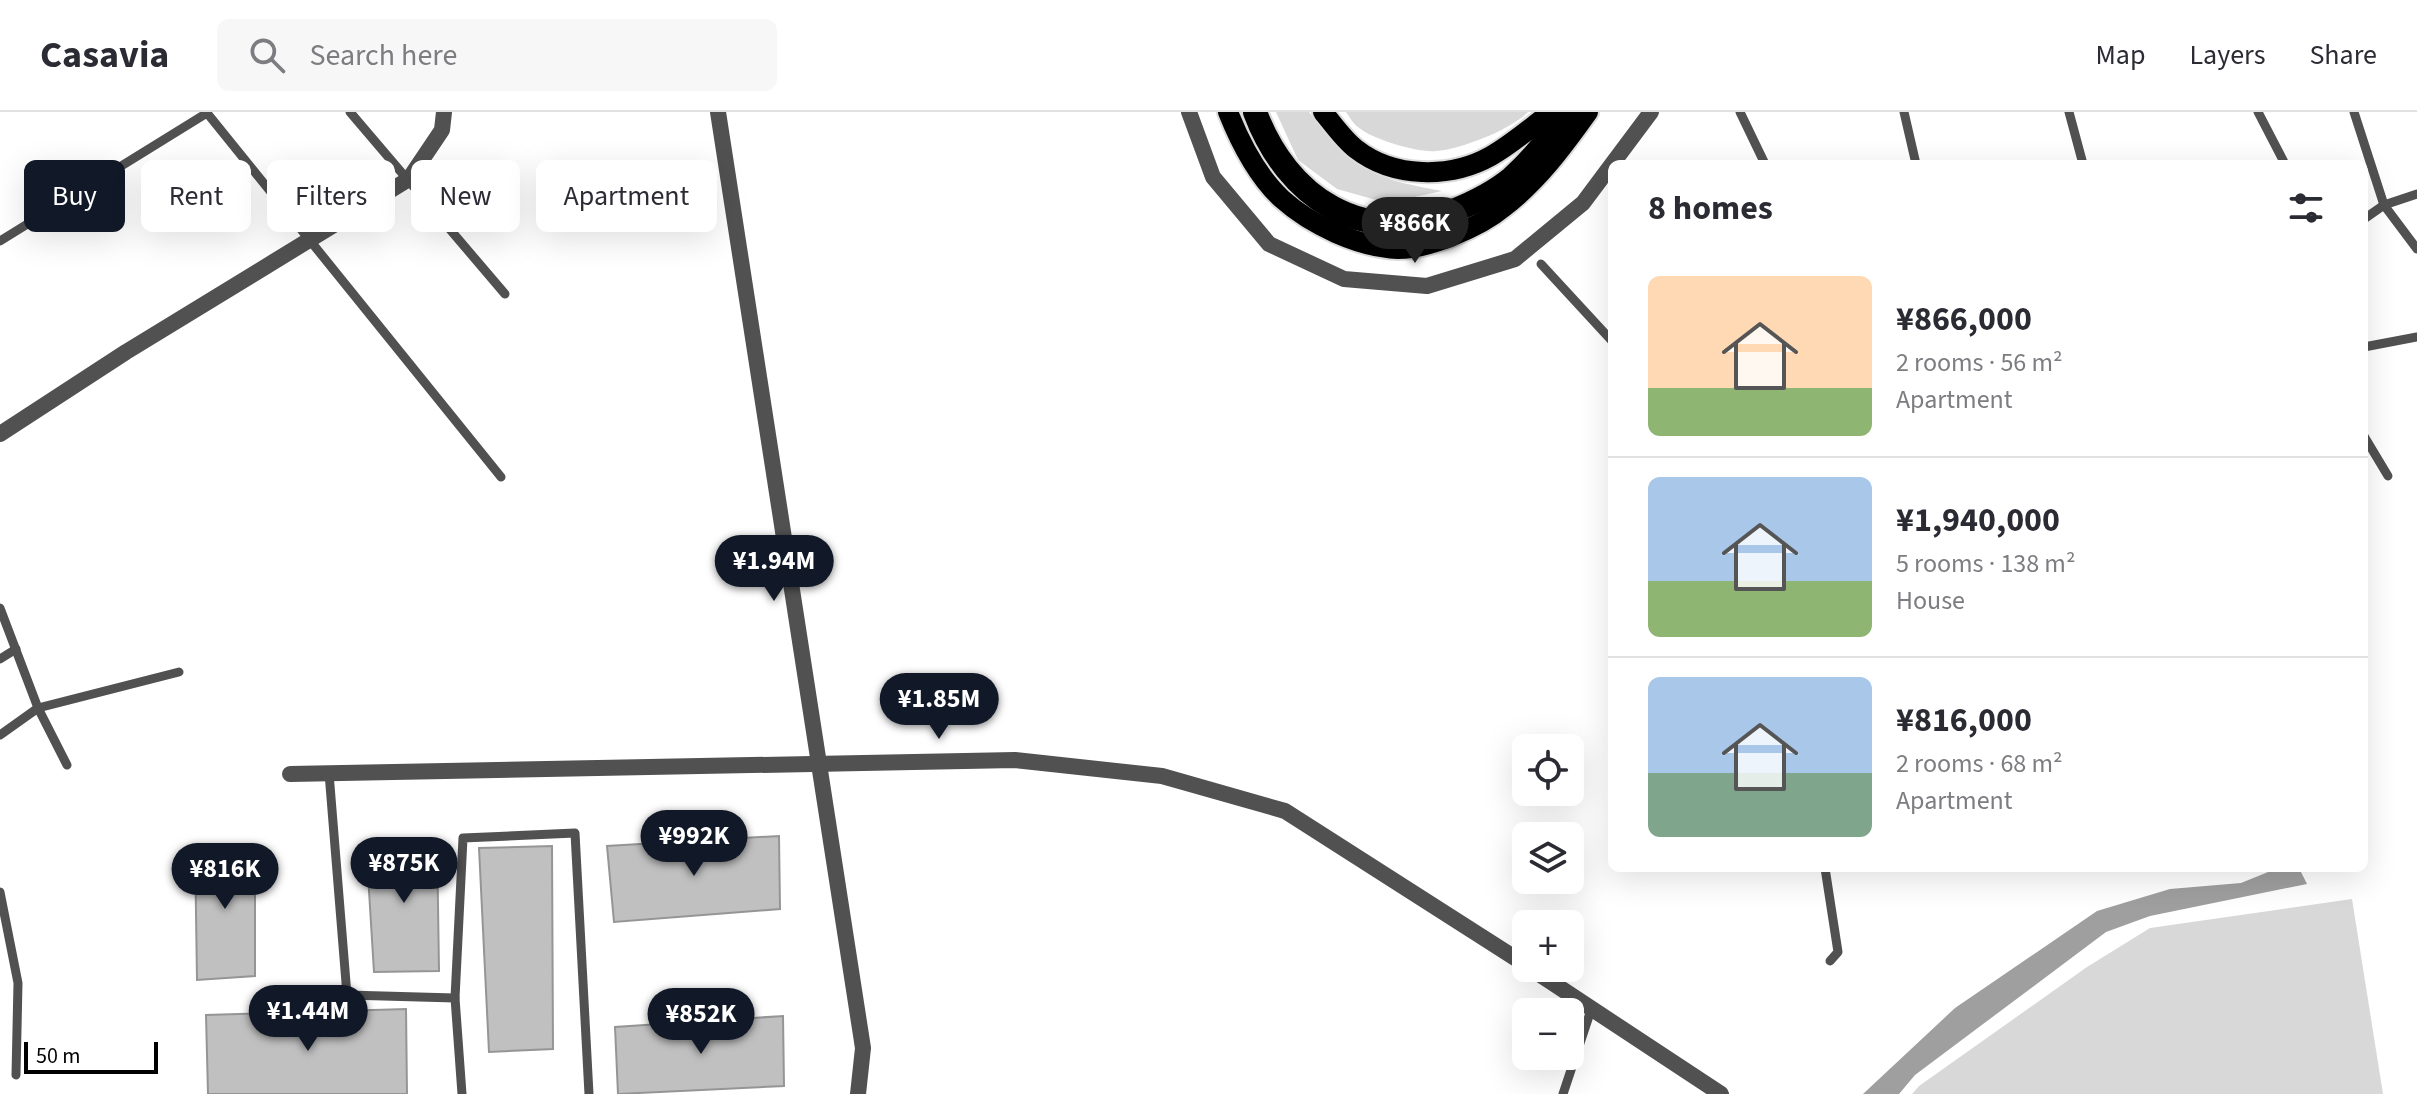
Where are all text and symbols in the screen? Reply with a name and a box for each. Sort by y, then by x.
search box [217,19,777,91]
text: Casavia [40,28,169,82]
icon: search [245,33,289,77]
text: Search here [309,34,457,77]
text: Map [2095,35,2145,75]
text: Layers [2189,35,2265,75]
text: Share [2309,35,2377,75]
chip: Buy [24,160,125,232]
chip: Rent [141,160,251,232]
chip: Filters [267,160,395,232]
chip: New [411,160,520,232]
chip: Apartment [536,160,717,232]
text: 8 homes [1648,184,1773,233]
icon: filters [2284,186,2328,230]
pin: ¥866K [1359,197,1471,265]
text: ¥866K [1380,204,1450,241]
text: ¥866,000 [1896,295,2032,344]
icon: home [1712,308,1808,404]
text: 2 rooms · 56 m² [1896,344,2063,381]
text: Apartment [1896,381,2013,418]
text: ¥1,940,000 [1896,496,2060,545]
icon: home [1712,509,1808,605]
pin: ¥1.94M [709,535,839,603]
text: ¥1.94M [733,542,815,579]
text: 5 rooms · 138 m² [1896,545,2075,582]
text: House [1896,582,1965,619]
pin: ¥1.85M [874,673,1004,741]
text: ¥1.85M [898,680,980,717]
text: ¥816,000 [1896,696,2032,745]
icon: home [1712,709,1808,805]
map controls [1512,734,1584,1070]
button: locate [1512,734,1584,806]
text: 2 rooms · 68 m² [1896,745,2063,782]
text: Apartment [1896,782,2013,819]
pin: ¥992K [638,810,750,878]
text: ¥992K [659,817,729,854]
button: layers [1512,822,1584,894]
pin: ¥875K [348,837,460,905]
pin: ¥816K [169,843,281,911]
text: ¥875K [369,844,439,881]
text: ¥816K [190,850,260,887]
button: + [1512,910,1584,982]
pin: ¥1.44M [243,985,373,1053]
pin: ¥852K [645,988,757,1056]
text: ¥1.44M [267,992,349,1029]
text: ¥852K [666,995,736,1032]
button: − [1512,998,1584,1070]
scale bar [24,1038,158,1074]
text: 50 m [36,1040,81,1072]

